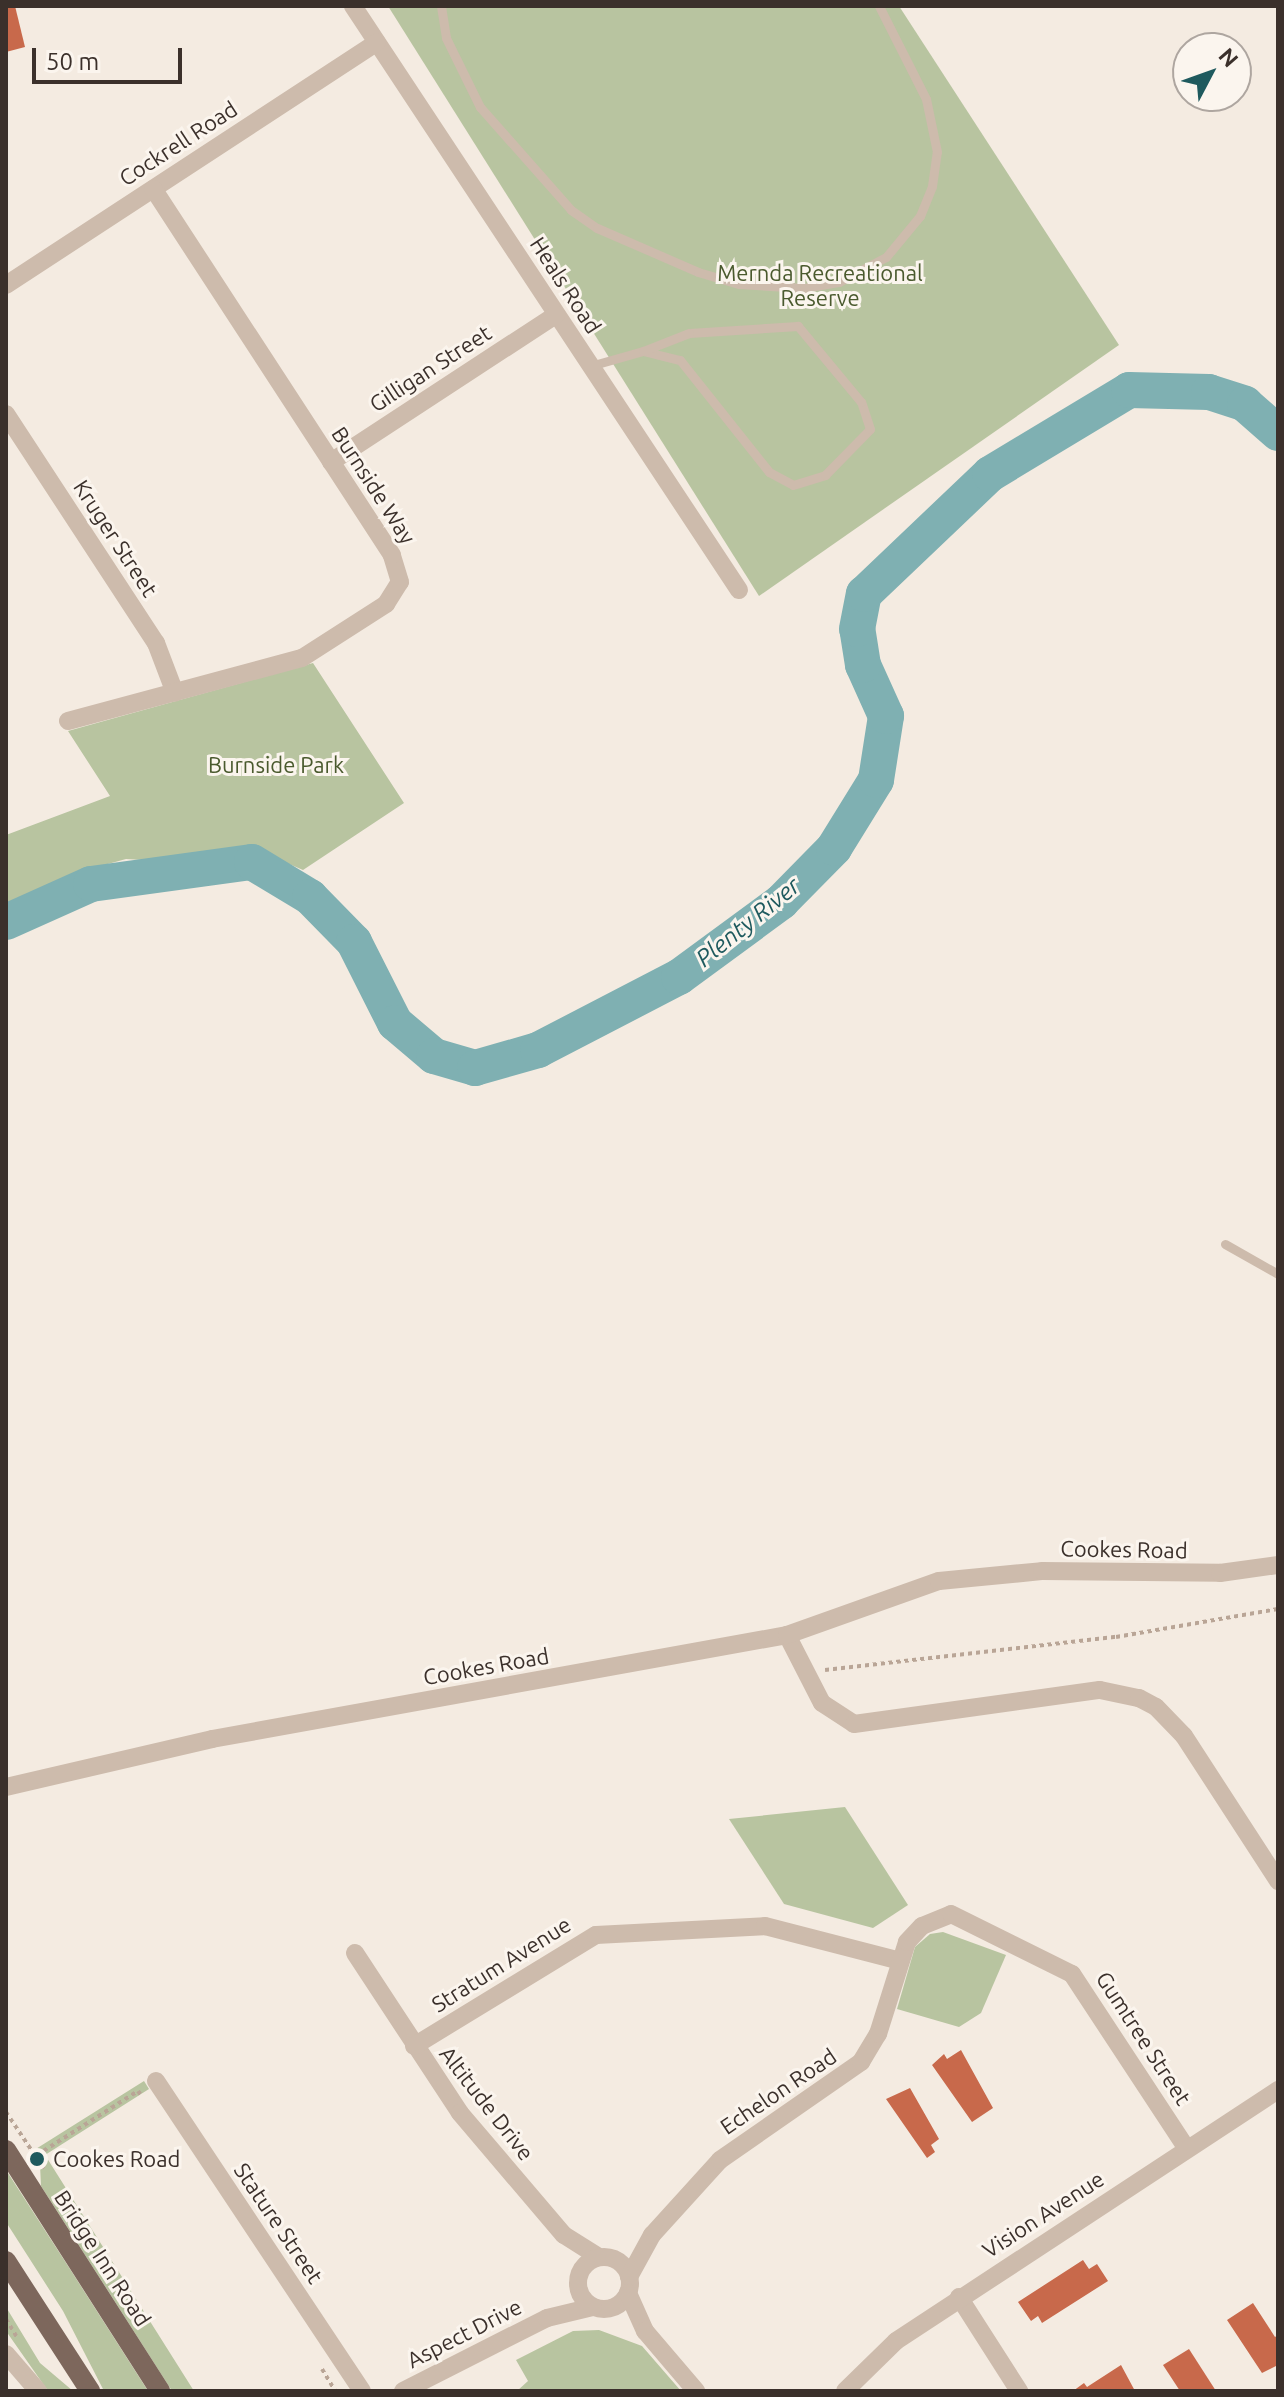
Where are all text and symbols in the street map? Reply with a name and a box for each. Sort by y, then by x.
scale bar [36,32,186,82]
north arrow [1172,32,1252,112]
text: N [1214,43,1244,72]
text: 50 m [46,48,99,75]
street label: Cockrell Road [114,95,242,191]
street label: Heals Road [525,232,607,338]
park label: Mernda Recreational Reserve [717,259,923,310]
street label: Gilligan Street [364,319,496,417]
street label: Burnside Way [326,422,422,548]
street label: Kruger Street [68,475,164,601]
park label: Burnside Park [208,752,344,778]
water label: Plenty River [690,871,806,973]
street label: Cookes Road [1060,1535,1188,1563]
street label: Cookes Road [421,1642,551,1690]
street label: Stratum Avenue [427,1911,575,2017]
street label: Gumtree Street [1091,1966,1197,2110]
street label: Altitude Drive [434,2041,540,2165]
street label: Echelon Road [715,2043,841,2139]
place label: Cookes Road [53,2146,180,2172]
marker: Cookes Road [28,2150,46,2168]
street label: Stature Street [229,2158,329,2288]
street label: Vision Avenue [977,2165,1109,2263]
street label: Bridge Inn Road [49,2185,157,2331]
street label: Aspect Drive [402,2293,526,2373]

